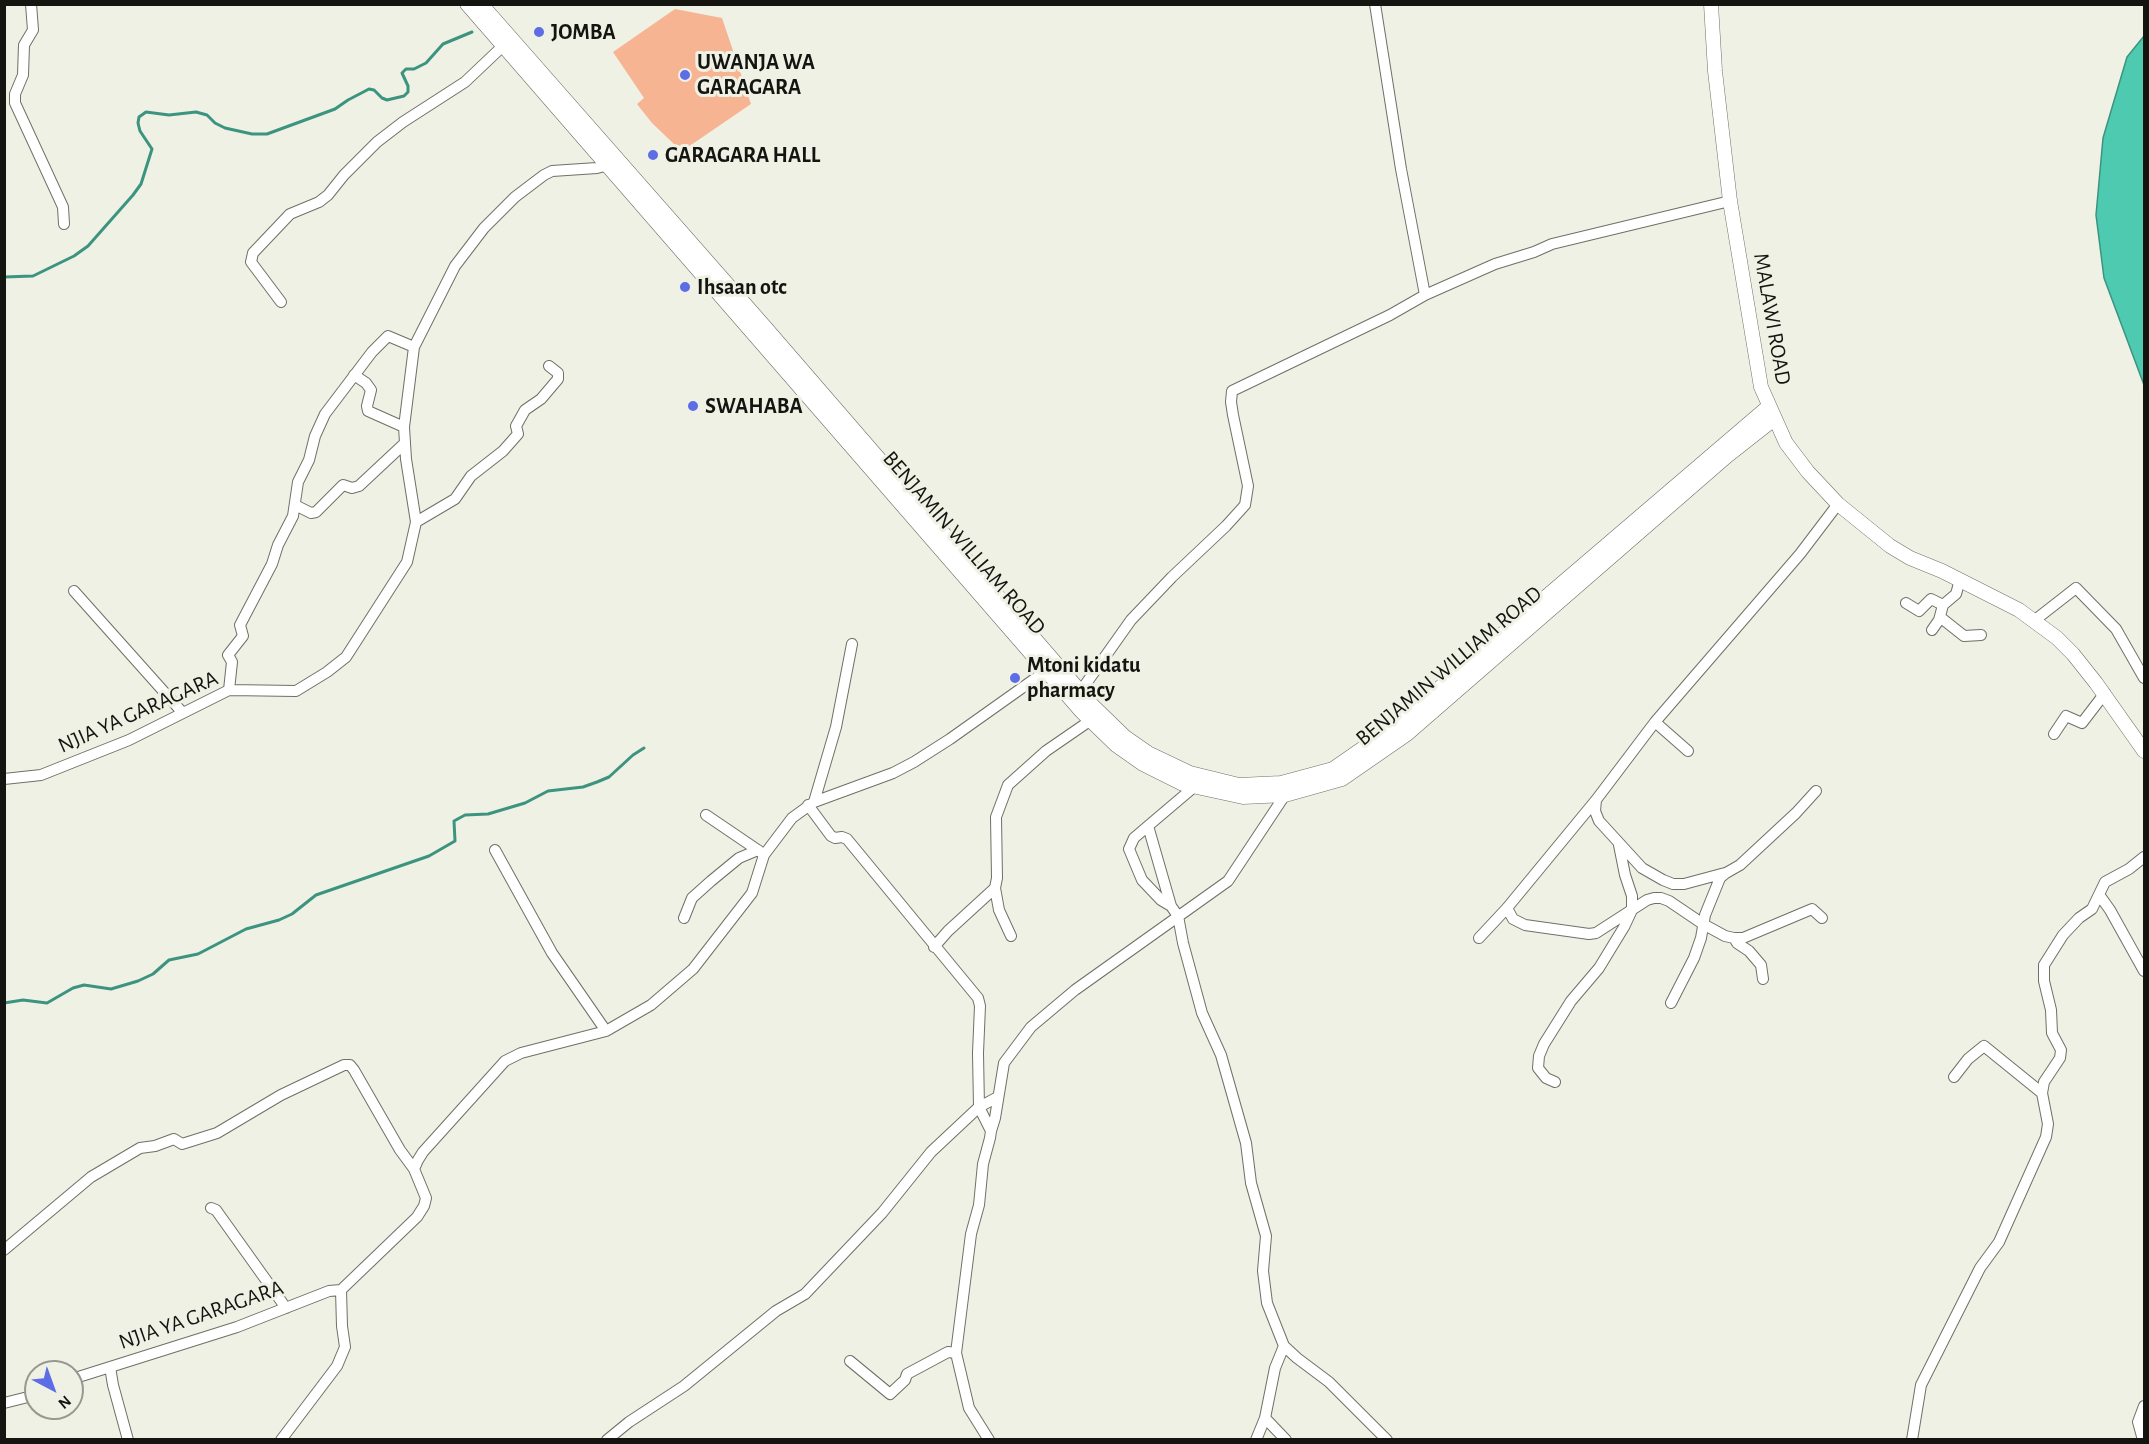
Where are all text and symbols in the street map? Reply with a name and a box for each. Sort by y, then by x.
place label: JOMBA [551,19,616,45]
marker: JOMBA [532,25,546,39]
place label: UWANJA WA GARAGARA [697,49,815,100]
marker: UWANJA WA GARAGARA [678,68,692,82]
place label: GARAGARA HALL [665,142,820,168]
marker: GARAGARA HALL [646,148,660,162]
street label: MALAWI ROAD [1747,251,1797,387]
place label: Ihsaan otc [697,274,787,300]
marker: Ihsaan otc [678,280,692,294]
place label: SWAHABA [705,393,803,419]
marker: SWAHABA [686,399,700,413]
street label: BENJAMIN WILLIAM ROAD [877,446,1051,640]
street label: BENJAMIN WILLIAM ROAD [1351,580,1547,752]
place label: Mtoni kidatu pharmacy [1027,652,1141,704]
street label: NJIA YA GARAGARA [54,665,222,759]
marker: Mtoni kidatu pharmacy [1008,671,1022,685]
street label: NJIA YA GARAGARA [115,1274,287,1356]
north arrow [24,1360,84,1420]
text: N [55,1392,74,1412]

